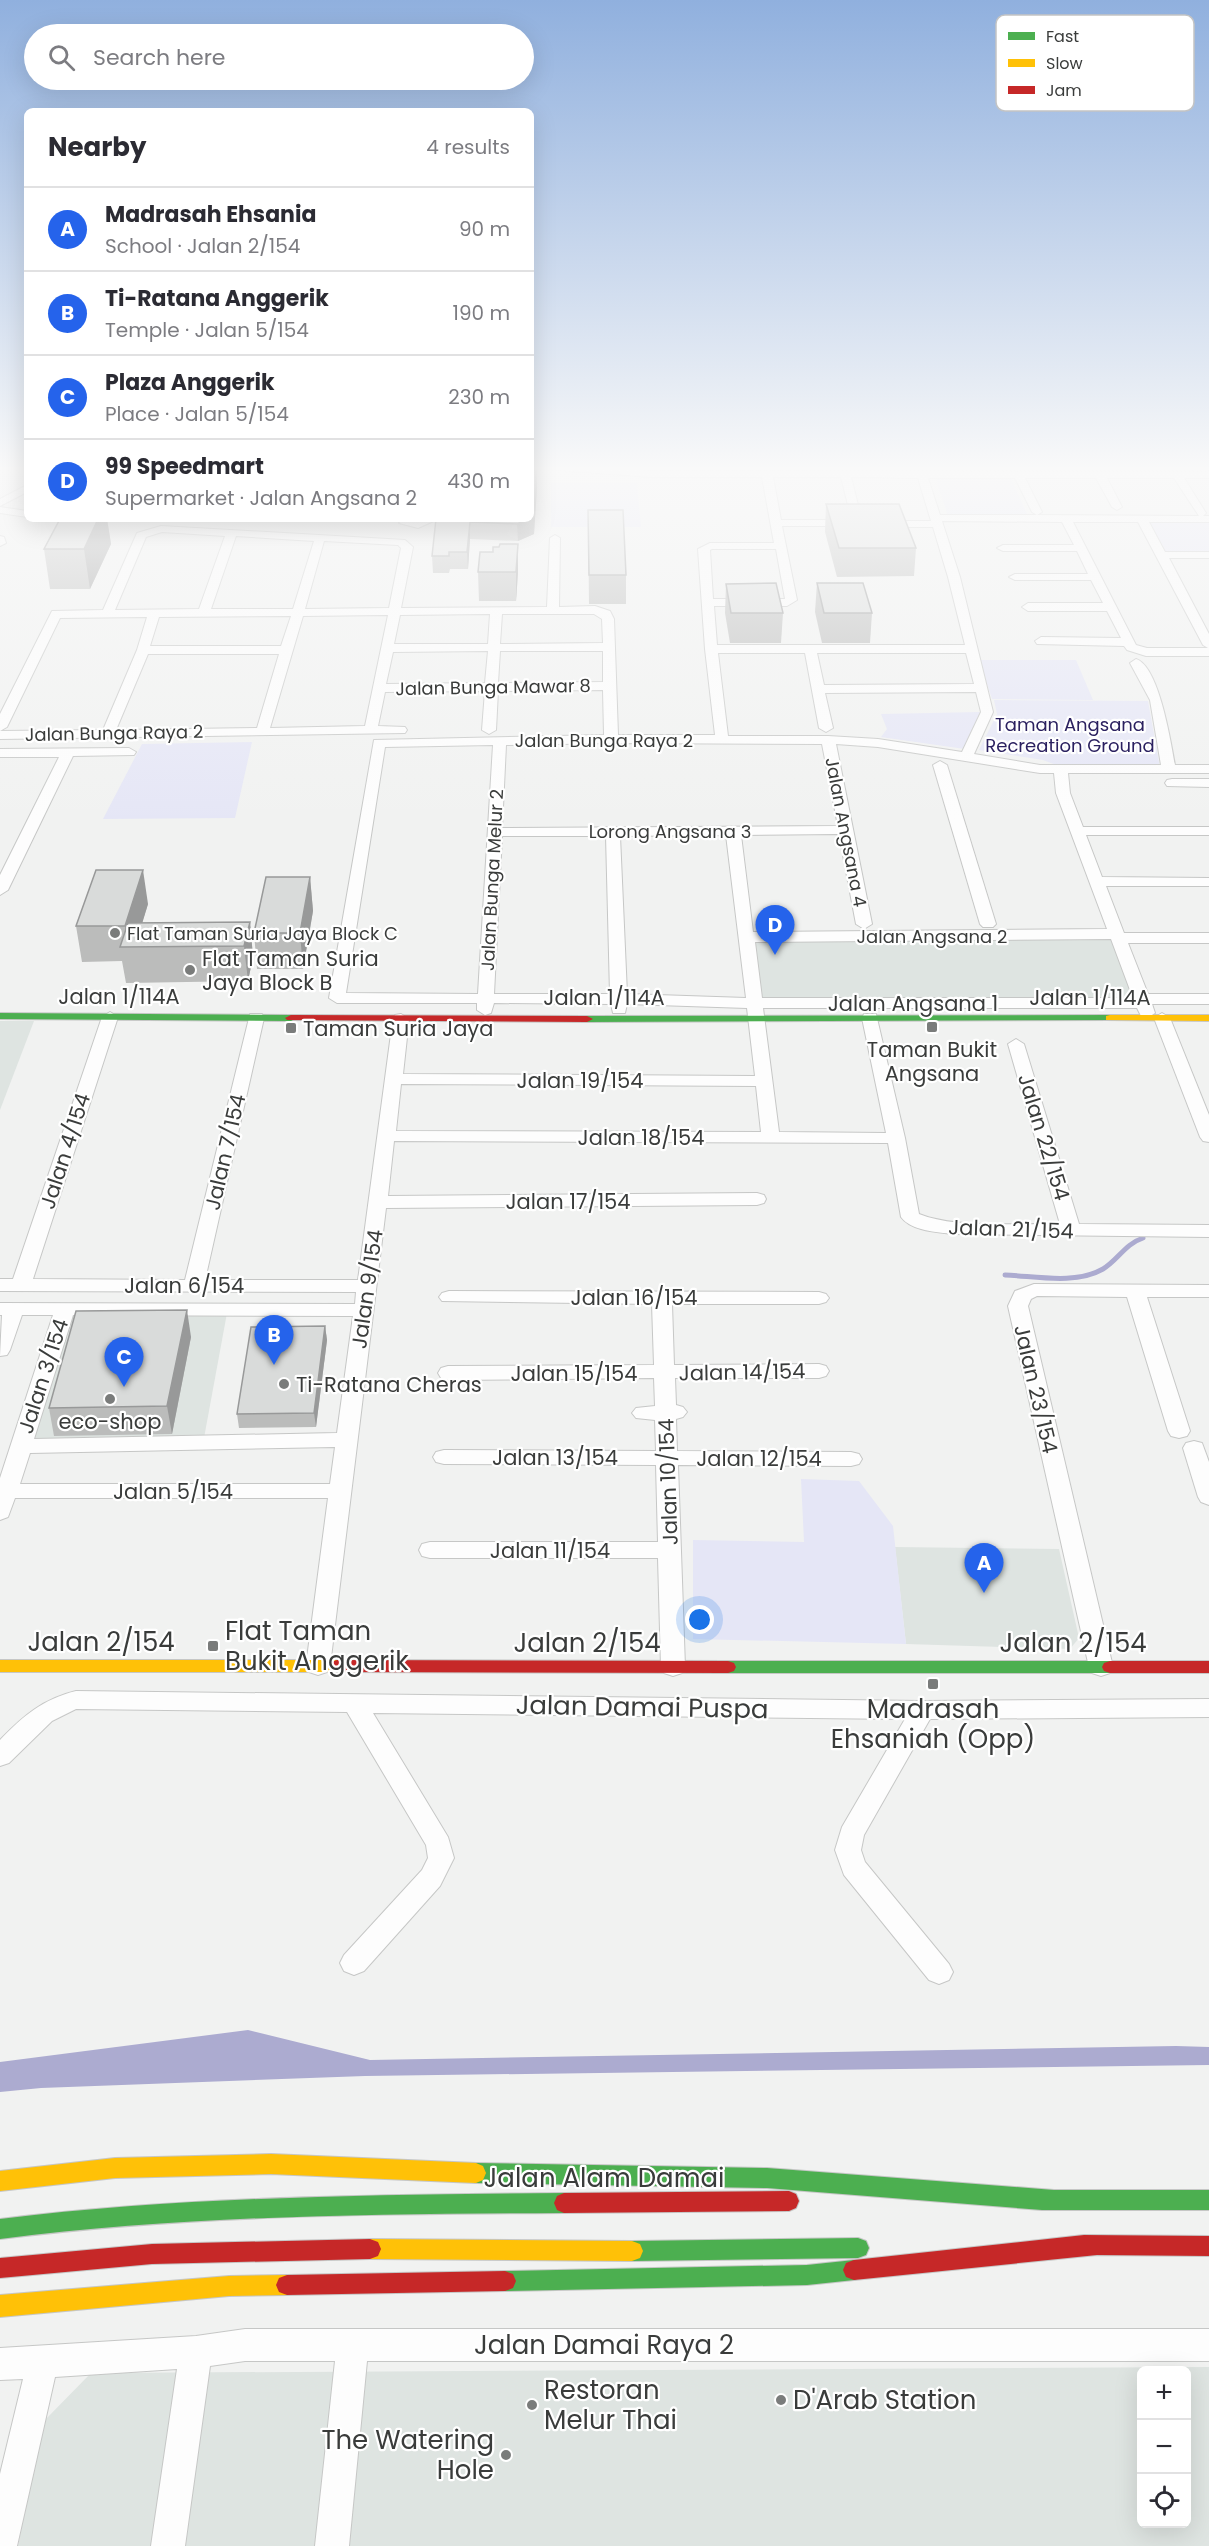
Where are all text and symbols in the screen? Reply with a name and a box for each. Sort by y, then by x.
legend [996,15,1194,111]
search box [24,24,534,90]
text: Fast [1046,25,1079,48]
icon: search [45,41,78,74]
text: Search here [93,42,226,73]
text: Slow [1046,52,1083,75]
text: Jam [1046,79,1082,102]
text: Nearby [48,129,146,165]
text: 4 results [426,133,510,161]
text: Madrasah Ehsania [105,199,316,230]
text: A [60,215,75,243]
text: 90 m [459,215,510,243]
text: School · Jalan 2/154 [105,232,300,260]
text: Ti-Ratana Anggerik [105,283,329,314]
text: B [61,299,74,327]
text: 190 m [453,299,510,327]
text: Temple · Jalan 5/154 [105,316,309,344]
text: Plaza Anggerik [105,367,275,398]
text: C [60,383,75,411]
text: 230 m [448,383,510,411]
text: Place · Jalan 5/154 [105,400,289,428]
text: 99 Speedmart [105,451,264,482]
text: D [60,467,75,495]
text: 430 m [447,467,510,495]
text: Supermarket · Jalan Angsana 2 [105,484,417,512]
street label: Jalan Bunga Mawar 8 [395,673,591,701]
park label: Taman Angsana Recreation Ground [985,712,1155,758]
street label: Jalan Bunga Raya 2 [25,719,203,747]
street label: Jalan Bunga Raya 2 [515,728,693,753]
street label: Jalan Angsana 4 [819,755,873,909]
street label: Jalan Bunga Melur 2 [475,788,509,972]
street label: Lorong Angsana 3 [589,819,751,844]
pin: D [756,906,794,955]
place label: Flat Taman Suria Jaya Block C [127,921,398,946]
street label: Jalan Angsana 2 [857,924,1007,949]
marker: Flat Taman Suria Jaya Block C [108,926,122,940]
place label: Flat Taman Suria Jaya Block B [202,944,379,997]
marker: Flat Taman Suria Jaya Block B [183,963,197,977]
street label: Jalan 1/114A [58,982,180,1011]
street label: Jalan 1/114A [543,983,665,1012]
street label: Jalan 1/114A [1029,983,1151,1012]
street label: Jalan Angsana 1 [828,989,998,1018]
place label: Taman Suria Jaya [303,1014,493,1043]
marker: Taman Bukit Angsana [925,1020,939,1034]
marker: Taman Suria Jaya [284,1021,298,1035]
place label: Taman Bukit Angsana [867,1035,997,1088]
street label: Jalan 19/154 [517,1066,643,1095]
street label: Jalan 22/154 [1011,1070,1077,1204]
street label: Jalan 4/154 [33,1089,97,1213]
street label: Jalan 7/154 [198,1091,252,1213]
street label: Jalan 18/154 [578,1123,704,1152]
street label: Jalan 17/154 [505,1187,631,1216]
street label: Jalan 21/154 [948,1212,1074,1246]
street label: Jalan 9/154 [344,1228,390,1350]
street label: Jalan 6/154 [124,1271,244,1300]
street label: Jalan 16/154 [571,1283,697,1312]
street label: Jalan 3/154 [11,1315,75,1437]
pin: B [254,1316,294,1365]
street label: Jalan 23/154 [1007,1322,1065,1456]
pin: C [104,1338,144,1387]
street label: Jalan 14/154 [678,1356,806,1388]
street label: Jalan 15/154 [511,1359,637,1388]
place label: Ti-Ratana Cheras [296,1370,482,1399]
marker: Ti-Ratana Cheras [277,1377,291,1391]
marker: eco-shop [103,1392,117,1406]
place label: eco-shop [59,1407,161,1436]
street label: Jalan 10/154 [651,1418,685,1546]
street label: Jalan 13/154 [492,1443,618,1472]
street label: Jalan 12/154 [696,1444,822,1473]
street label: Jalan 5/154 [113,1477,233,1506]
street label: Jalan 11/154 [490,1536,610,1565]
pin: A [964,1544,1004,1593]
your location [685,1605,714,1634]
place label: Flat Taman Bukit Anggerik [225,1613,409,1679]
street label: Jalan 2/154 [27,1624,175,1660]
street label: Jalan 2/154 [513,1625,661,1661]
street label: Jalan 2/154 [999,1625,1147,1661]
marker: Flat Taman Bukit Anggerik [206,1639,220,1653]
marker: Madrasah Ehsaniah (Opp) [926,1677,940,1691]
street label: Jalan Damai Puspa [515,1687,769,1727]
place label: Madrasah Ehsaniah (Opp) [831,1691,1035,1757]
street label: Jalan Alam Damai [484,2160,724,2196]
street label: Jalan Damai Raya 2 [474,2327,734,2363]
map controls [1137,2366,1191,2528]
button: + [1137,2366,1191,2420]
place label: Restoran Melur Thai [544,2372,677,2438]
place label: D'Arab Station [793,2382,976,2418]
marker: D'Arab Station [774,2393,788,2407]
marker: Restoran Melur Thai [525,2398,539,2412]
button: − [1137,2420,1191,2474]
place label: The Watering Hole [321,2422,494,2488]
marker: The Watering Hole [499,2448,513,2462]
button: locate [1137,2474,1191,2528]

